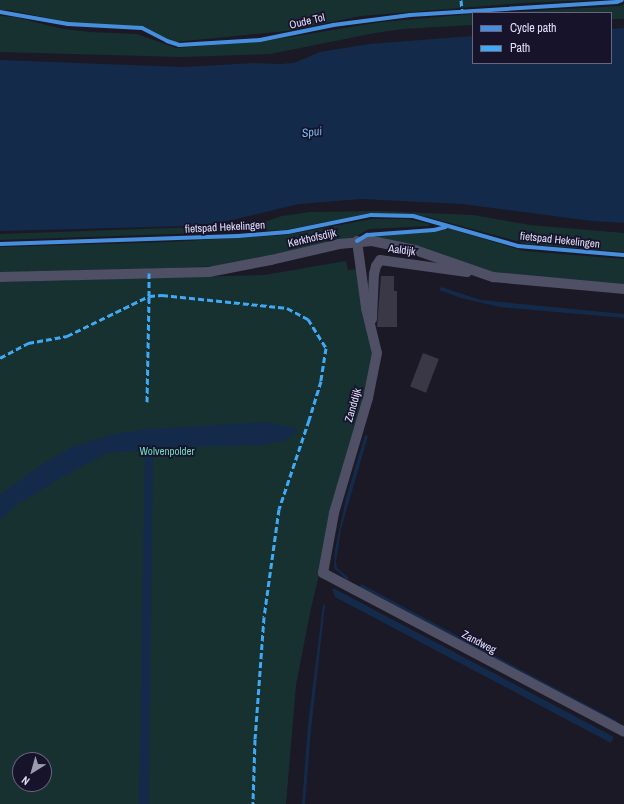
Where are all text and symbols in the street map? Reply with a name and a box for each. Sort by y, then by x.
street label: Oude Tol [288,11,326,31]
legend [472,12,612,64]
text: Cycle path [510,20,557,36]
text: Path [510,40,530,56]
water label: Spui [301,125,323,141]
street label: fietspad Hekelingen [185,218,265,236]
street label: Kerkhofsdijk [286,226,338,250]
street label: fietspad Hekelingen [519,229,601,251]
street label: Aaldijk [388,242,416,258]
street label: Zanddijk [342,387,364,423]
park label: Wolvenpolder [140,444,194,458]
street label: Zandweg [460,627,498,657]
north arrow [12,752,52,792]
text: N [19,773,32,788]

